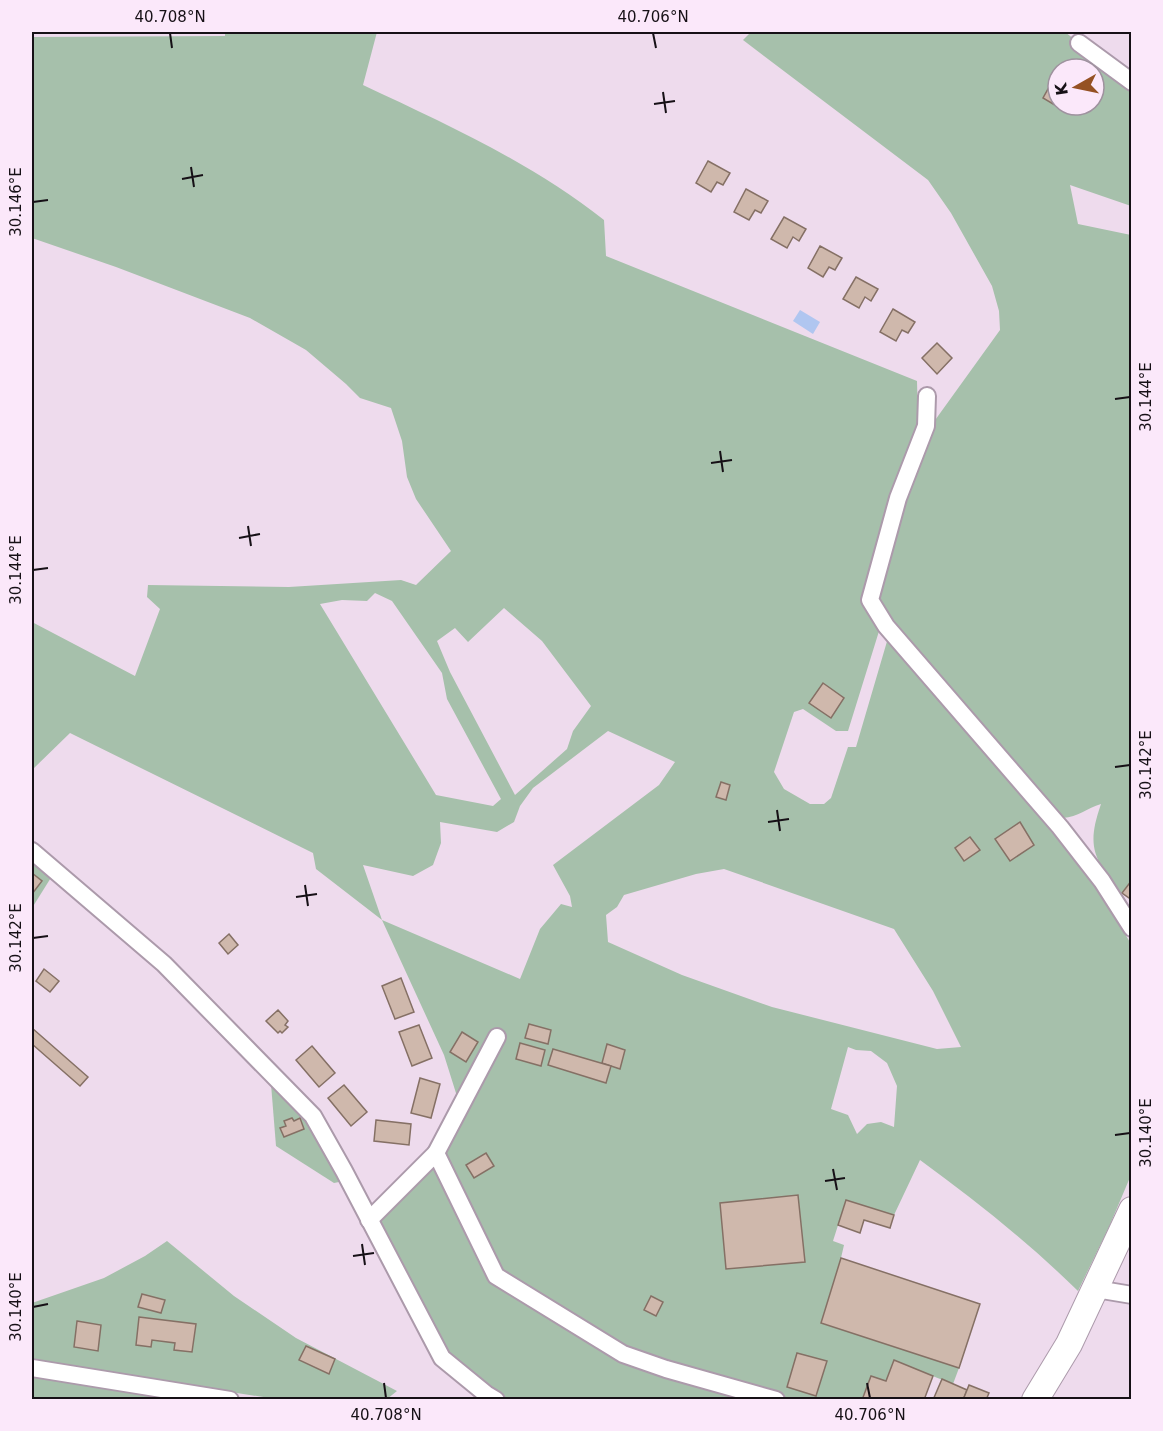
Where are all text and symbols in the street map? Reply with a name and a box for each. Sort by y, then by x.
text: 40.708°N [134,8,206,26]
text: 40.706°N [617,8,689,26]
north arrow [1046,57,1106,117]
text: K [1051,81,1072,97]
text: 30.146°E [7,167,25,237]
text: 30.144°E [1137,362,1155,432]
text: 30.144°E [7,535,25,605]
text: 30.142°E [1137,730,1155,800]
text: 30.142°E [7,903,25,973]
text: 30.140°E [1137,1098,1155,1168]
text: 30.140°E [7,1272,25,1342]
text: 40.708°N [350,1406,422,1424]
text: 40.706°N [834,1406,906,1424]

